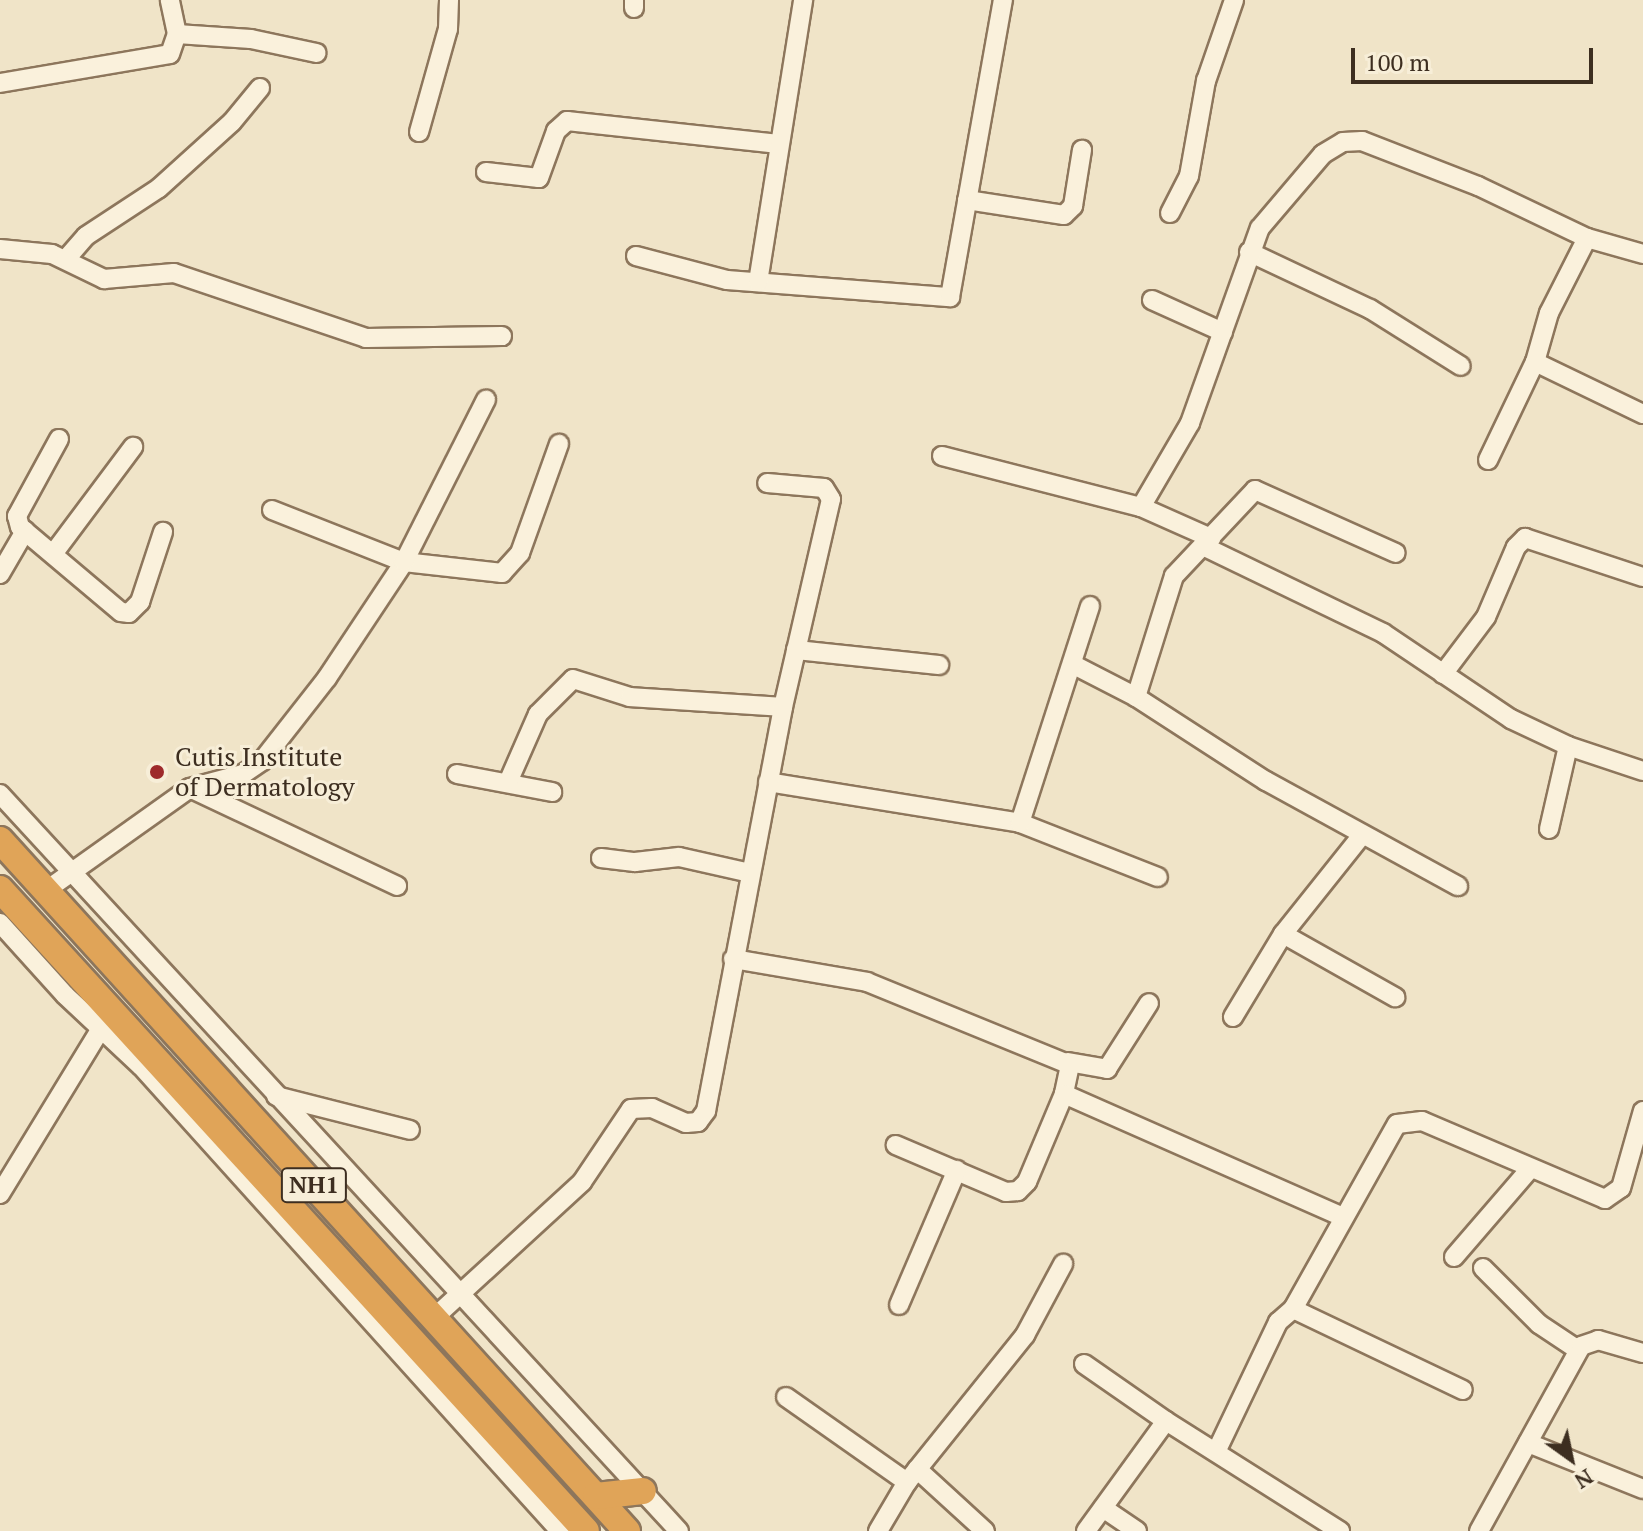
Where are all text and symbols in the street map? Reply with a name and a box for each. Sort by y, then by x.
scale bar [1355,32,1597,82]
text: 100 m [1365,46,1430,78]
place label: Cutis Institute of Dermatology [175,741,355,802]
marker: Cutis Institute of Dermatology [146,761,168,783]
road number: NH1 [280,1165,348,1205]
north arrow [1531,1419,1611,1499]
text: N [1569,1463,1599,1496]

